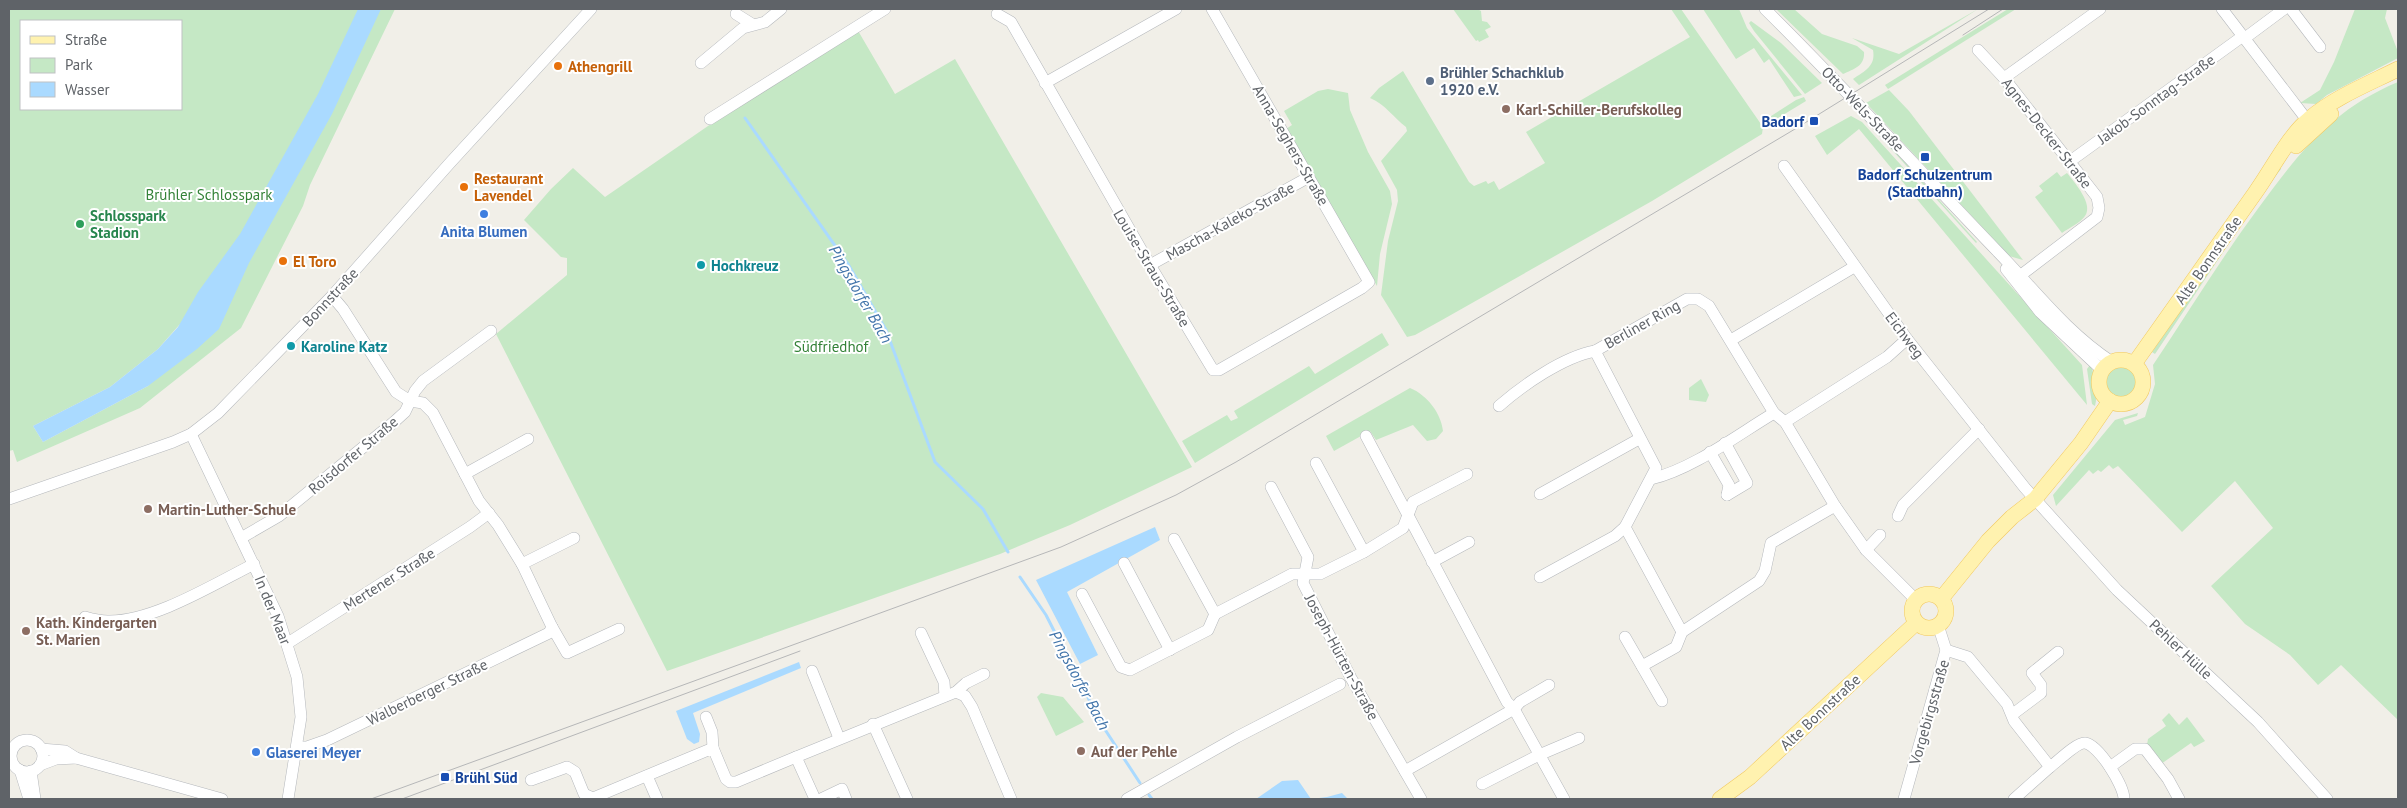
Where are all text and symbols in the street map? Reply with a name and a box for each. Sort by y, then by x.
legend [20,20,182,110]
text: Straße [65,30,107,49]
street label: Jakob-Sonntag-Straße [2093,50,2219,149]
text: Park [65,55,93,74]
place label: Athengrill [568,57,633,76]
marker: Athengrill [552,60,564,72]
street label: Otto-Wels-Straße [1818,62,1908,156]
place label: Brühler Schachklub 1920 e.V. [1440,63,1564,99]
street label: Agnes-Decker-Straße [1998,74,2096,192]
marker: Brühler Schachklub 1920 e.V. [1424,75,1436,87]
text: Wasser [65,80,110,99]
street label: Anna-Seghers-Straße [1249,81,1333,209]
place label: Karl-Schiller-Berufskolleg [1516,100,1682,119]
marker: Karl-Schiller-Berufskolleg [1500,103,1512,115]
place label: Badorf [1761,112,1805,131]
marker: Badorf [1808,115,1820,127]
marker: Badorf Schulzentrum (Stadtbahn) [1919,151,1931,163]
place label: Badorf Schulzentrum (Stadtbahn) [1858,165,1992,201]
place label: Restaurant Lavendel [474,169,544,205]
street label: Mascha-Kaleko-Straße [1162,178,1298,264]
marker: Restaurant Lavendel [458,181,470,193]
park label: Brühler Schlosspark [145,185,273,204]
place label: Schlosspark Stadion [90,206,167,242]
street label: Louise-Straus-Straße [1109,206,1195,330]
marker: Anita Blumen [478,208,490,220]
street label: Alte Bonnstraße [2171,212,2245,308]
marker: Schlosspark Stadion [74,218,86,230]
place label: Anita Blumen [441,222,527,241]
water label: Pingsdorfer Bach [825,241,897,347]
place label: El Toro [293,252,336,271]
marker: El Toro [277,255,289,267]
place label: Hochkreuz [711,256,779,275]
marker: Hochkreuz [695,259,707,271]
street label: Bonnstraße [298,264,362,330]
street label: Berliner Ring [1601,295,1683,353]
street label: Eichweg [1881,308,1929,362]
place label: Karoline Katz [301,337,387,356]
park label: Südfriedhof [794,337,869,356]
marker: Karoline Katz [285,340,297,352]
street label: Roisdorfer Straße [304,412,402,498]
place label: Martin-Luther-Schule [158,500,297,519]
marker: Martin-Luther-Schule [142,503,154,515]
street label: Mertener Straße [340,543,438,615]
street label: In der Maar [250,572,296,648]
street label: Joseph-Hürten-Straße [1300,590,1383,723]
place label: Kath. Kindergarten St. Marien [36,613,157,649]
street label: Pehler Hülle [2146,615,2216,683]
marker: Kath. Kindergarten St. Marien [20,625,32,637]
water label: Pingsdorfer Bach [1045,627,1115,733]
street label: Walberberger Straße [363,654,491,730]
street label: Vorgebirgsstraße [1905,657,1953,768]
street label: Alte Bonnstraße [1776,670,1864,754]
place label: Auf der Pehle [1091,742,1178,761]
place label: Glaserei Meyer [266,743,362,762]
marker: Auf der Pehle [1075,745,1087,757]
marker: Glaserei Meyer [250,746,262,758]
place label: Brühl Süd [455,768,518,787]
marker: Brühl Süd [439,771,451,783]

